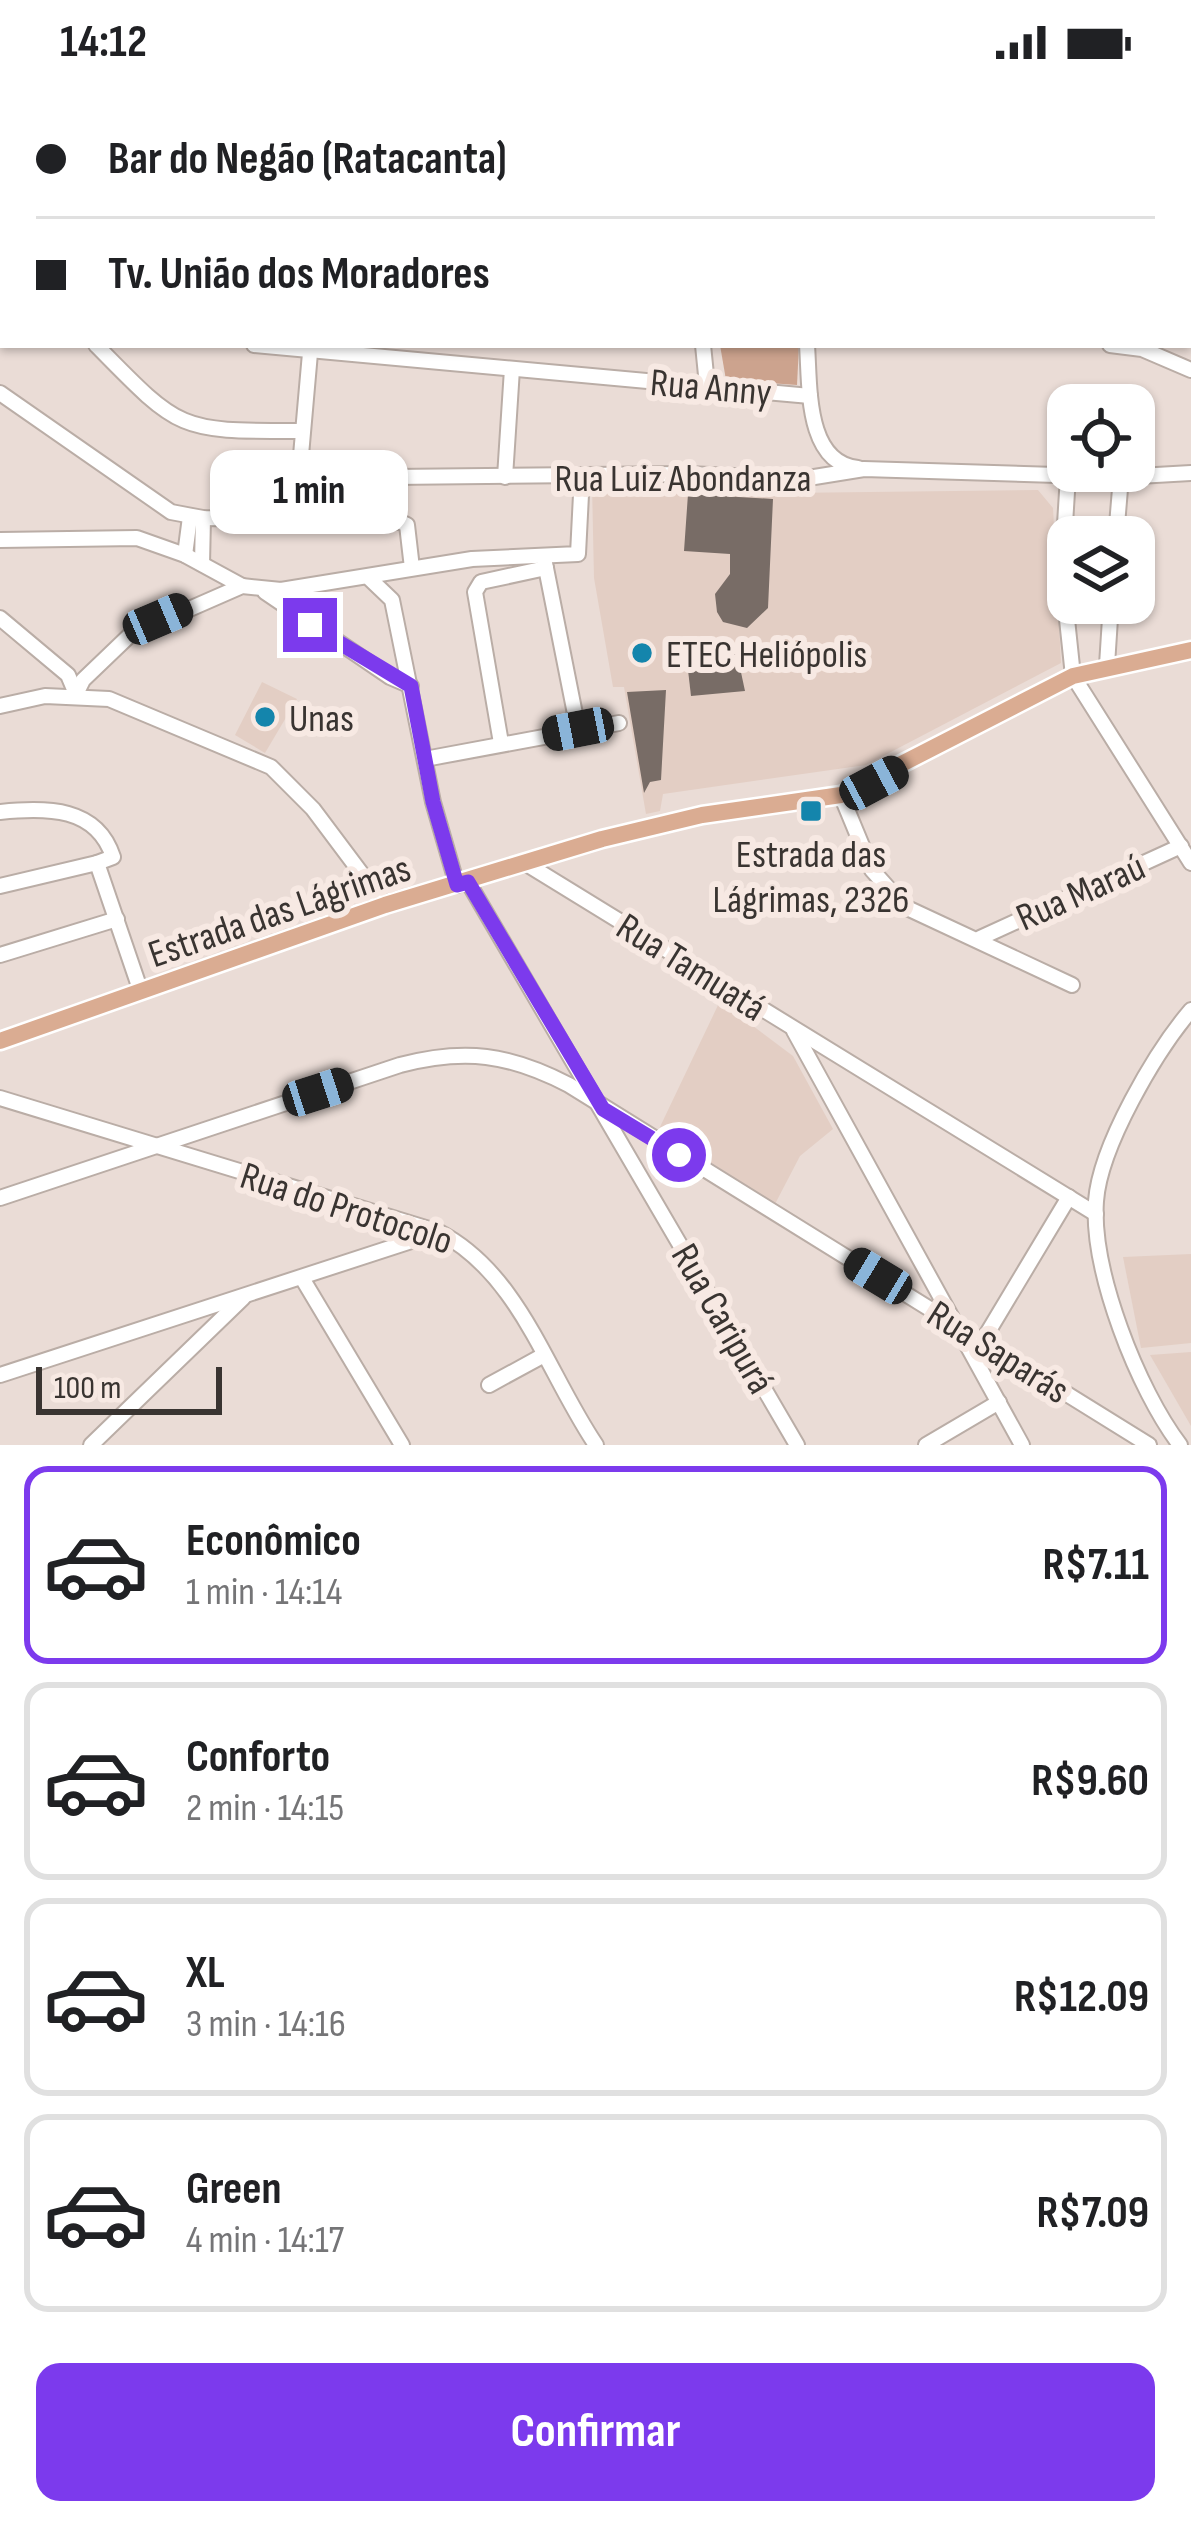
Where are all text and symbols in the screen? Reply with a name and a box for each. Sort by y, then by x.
text: 14:12 [60,15,147,70]
text: Bar do Negão (Ratacanta) [108,132,507,187]
text: Tv. União dos Moradores [108,247,490,302]
street label: Rua Anny [648,360,773,417]
map controls [1047,384,1155,624]
button: locate [1047,384,1155,492]
callout: 1 min [211,451,409,535]
street label: Rua Luiz Abondanza [555,456,811,503]
text: 1 min [273,468,345,515]
button: layers [1047,516,1155,624]
car [118,588,198,650]
route end [283,598,337,652]
place label: ETEC Heliópolis [666,632,867,679]
marker: ETEC Heliópolis [629,640,655,666]
place label: Unas [289,696,354,743]
marker: Unas [252,704,278,730]
car [539,704,617,754]
car [834,750,914,816]
marker: Estrada das Lágrimas, 2326 [798,798,824,824]
place label: Estrada das Lágrimas, 2326 [713,832,909,924]
street label: Rua Maraú [1010,844,1153,942]
street label: Estrada das Lágrimas [143,846,417,979]
street label: Rua Tamuatá [607,904,774,1032]
car [278,1064,358,1120]
route start [652,1128,706,1182]
street label: Rua do Protocolo [234,1153,458,1266]
street label: Rua Caripurá [660,1236,784,1403]
car [838,1242,918,1310]
street label: Rua Saparás [918,1291,1077,1415]
scale bar [36,1361,222,1414]
text: 100 m [54,1368,121,1408]
icon: car [42,1511,150,1619]
text: Econômico [186,1514,361,1569]
text: R$7.11 [1043,1538,1149,1593]
text: 1 min · 14:14 [186,1569,342,1616]
icon: car [42,1727,150,1835]
text: Conforto [186,1730,330,1785]
text: R$9.60 [1031,1754,1149,1809]
text: 2 min · 14:15 [186,1785,344,1832]
icon: car [42,1943,150,2051]
text: XL [186,1946,225,2001]
text: R$12.09 [1014,1970,1149,2025]
text: 3 min · 14:16 [186,2001,346,2048]
icon: car [42,2159,150,2267]
text: Green [186,2162,282,2217]
text: R$7.09 [1036,2186,1149,2241]
text: 4 min · 14:17 [186,2217,344,2264]
button: Confirmar [36,2363,1155,2501]

